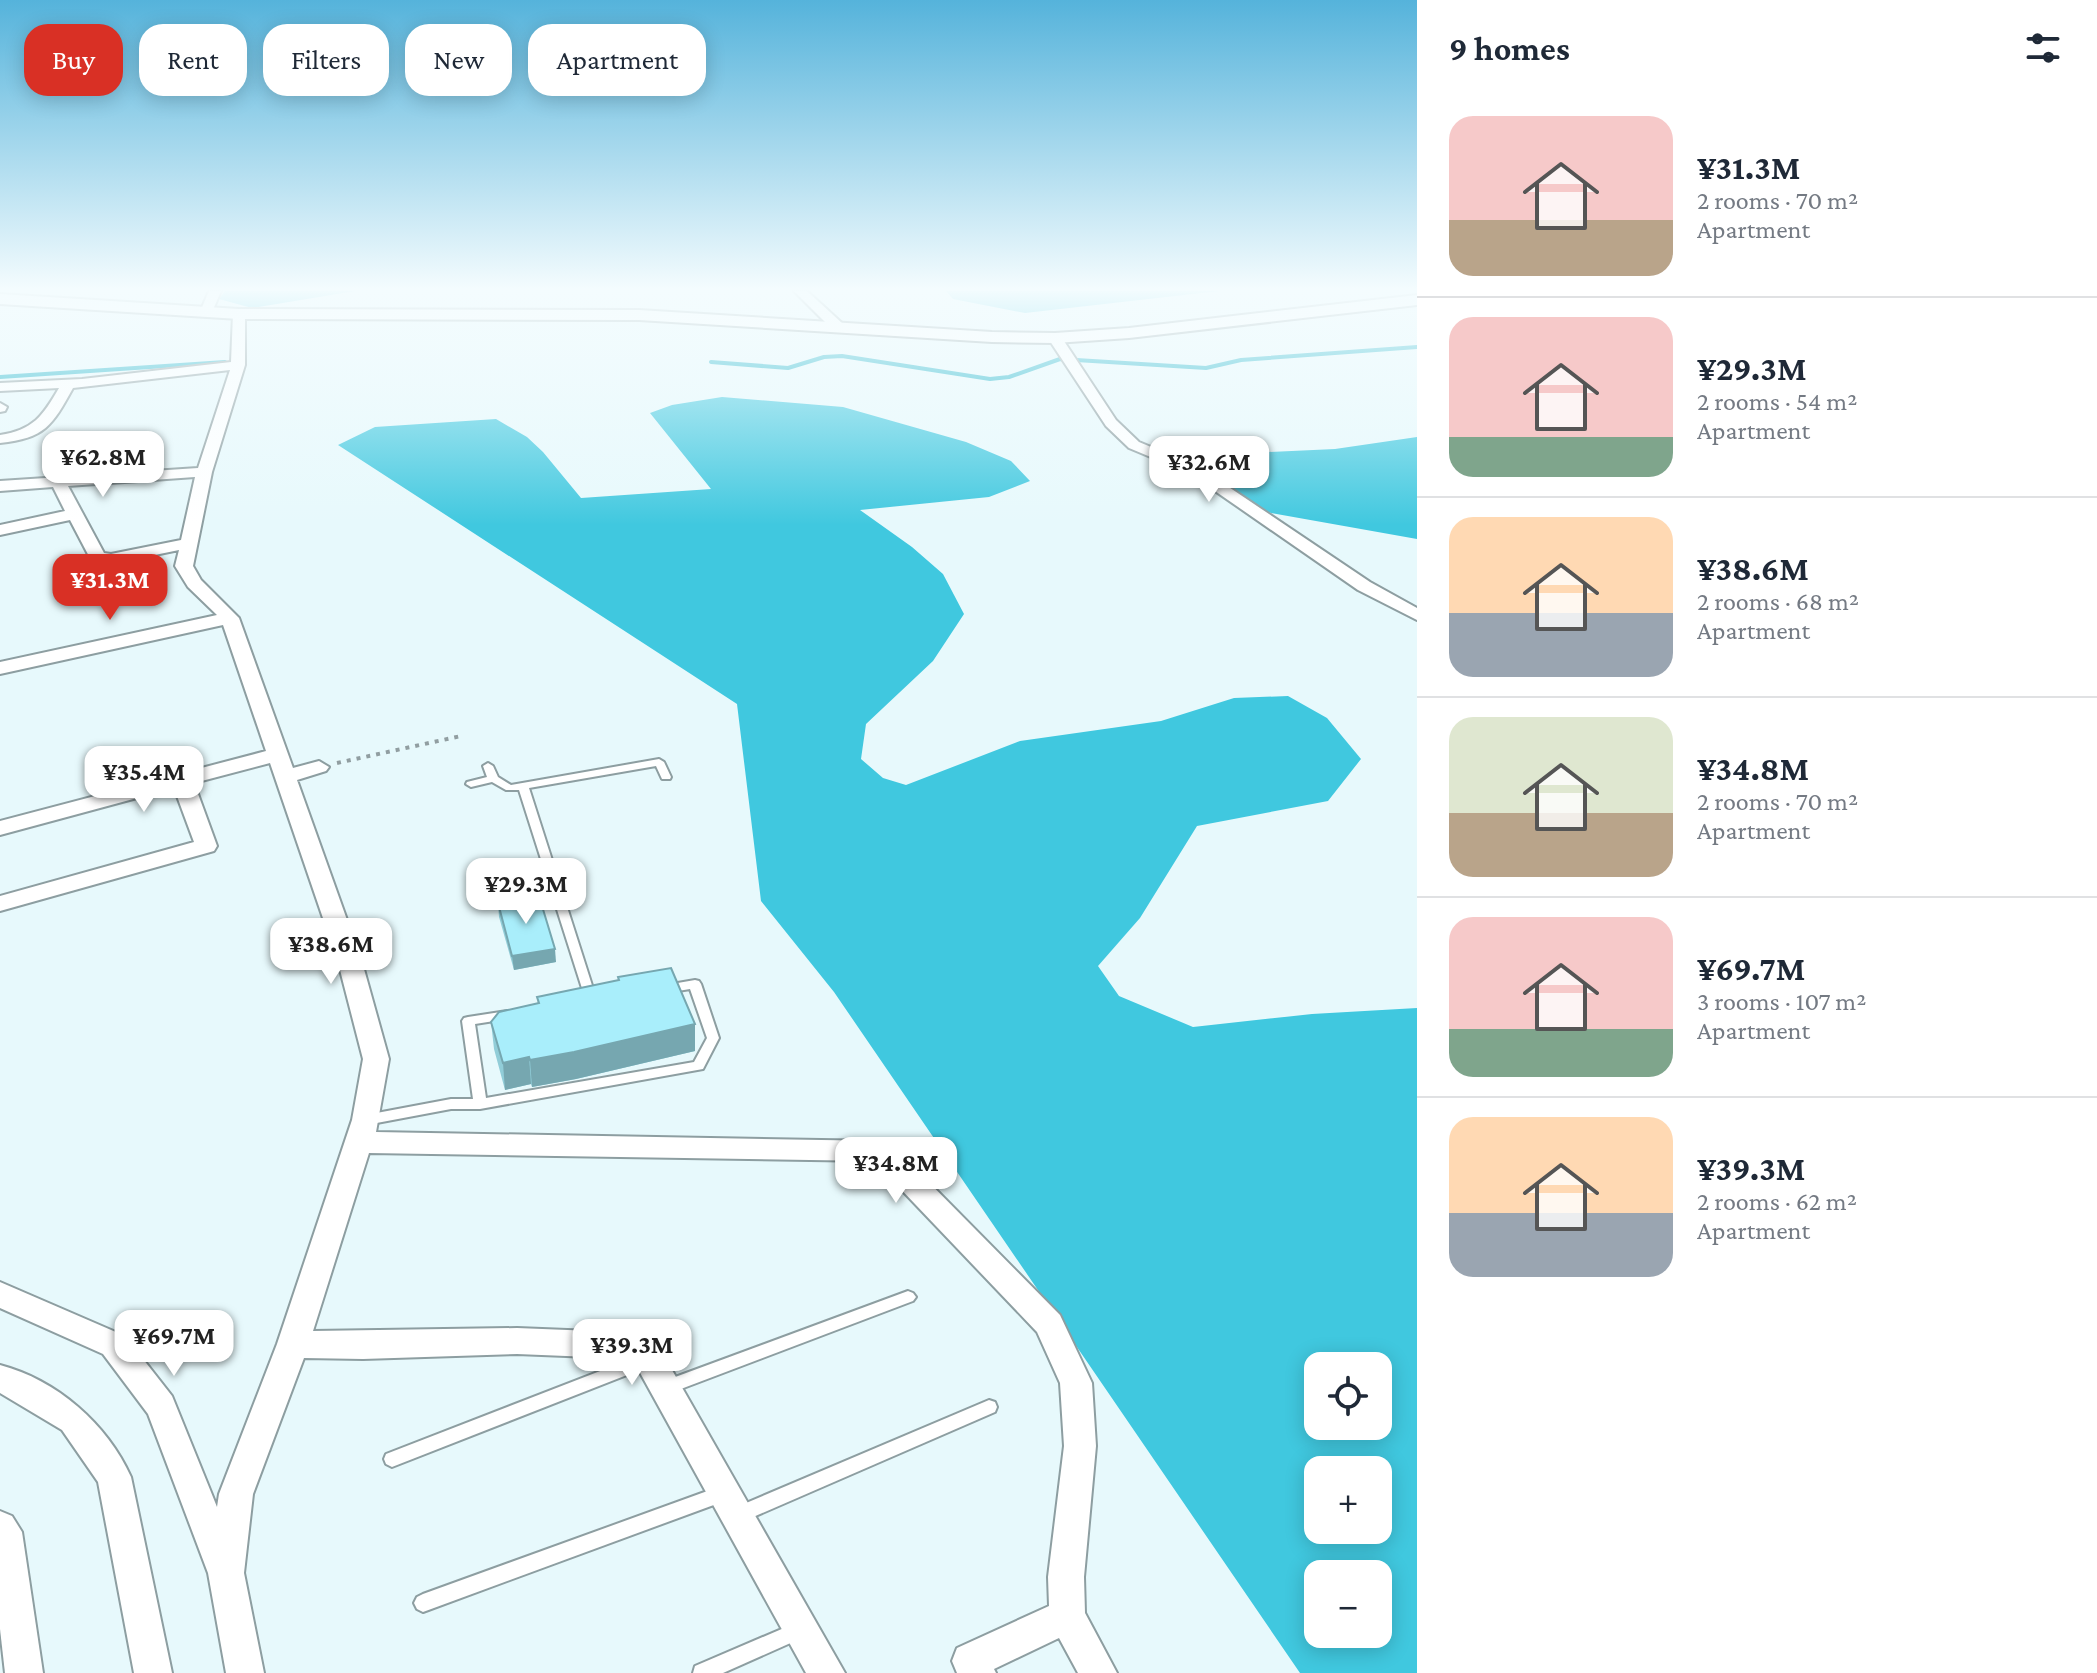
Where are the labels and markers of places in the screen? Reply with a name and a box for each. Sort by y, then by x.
pin: ¥62.8M [38,431,168,499]
pin: ¥32.6M [1144,436,1274,504]
pin: ¥31.3M [45,554,175,622]
pin: ¥35.4M [79,746,209,814]
pin: ¥29.3M [461,858,591,926]
pin: ¥38.6M [266,918,396,986]
pin: ¥34.8M [831,1137,961,1205]
pin: ¥69.7M [109,1310,239,1378]
pin: ¥39.3M [567,1319,697,1387]

